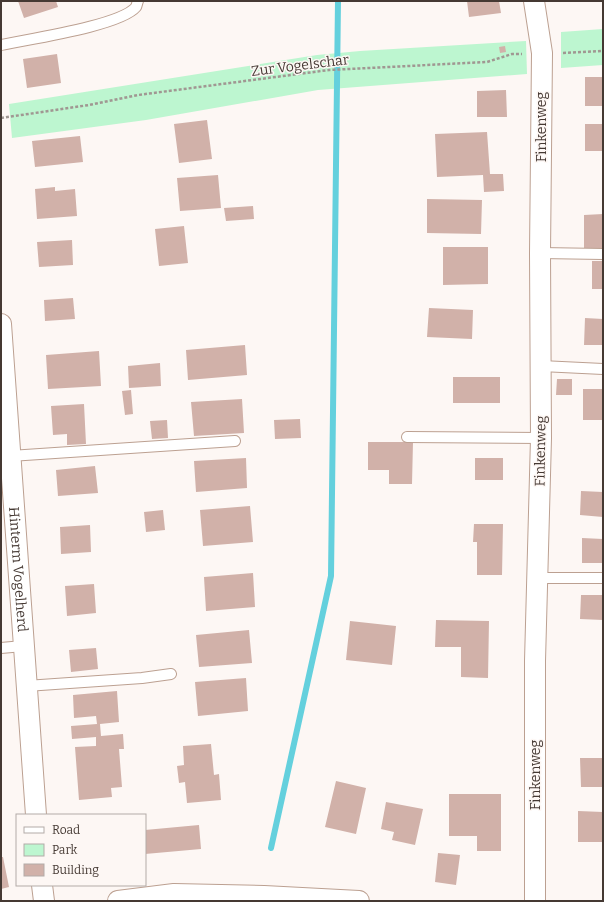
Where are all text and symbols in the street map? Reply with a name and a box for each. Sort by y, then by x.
street label: Zur Vogelschar [250,51,350,80]
street label: Finkenweg [533,91,550,162]
street label: Finkenweg [531,415,550,487]
street label: Hinterm Vogelherd [5,506,31,633]
street label: Finkenweg [527,739,544,810]
legend [16,814,146,886]
text: Road [52,823,80,837]
text: Park [52,843,78,857]
text: Building [52,863,99,877]

